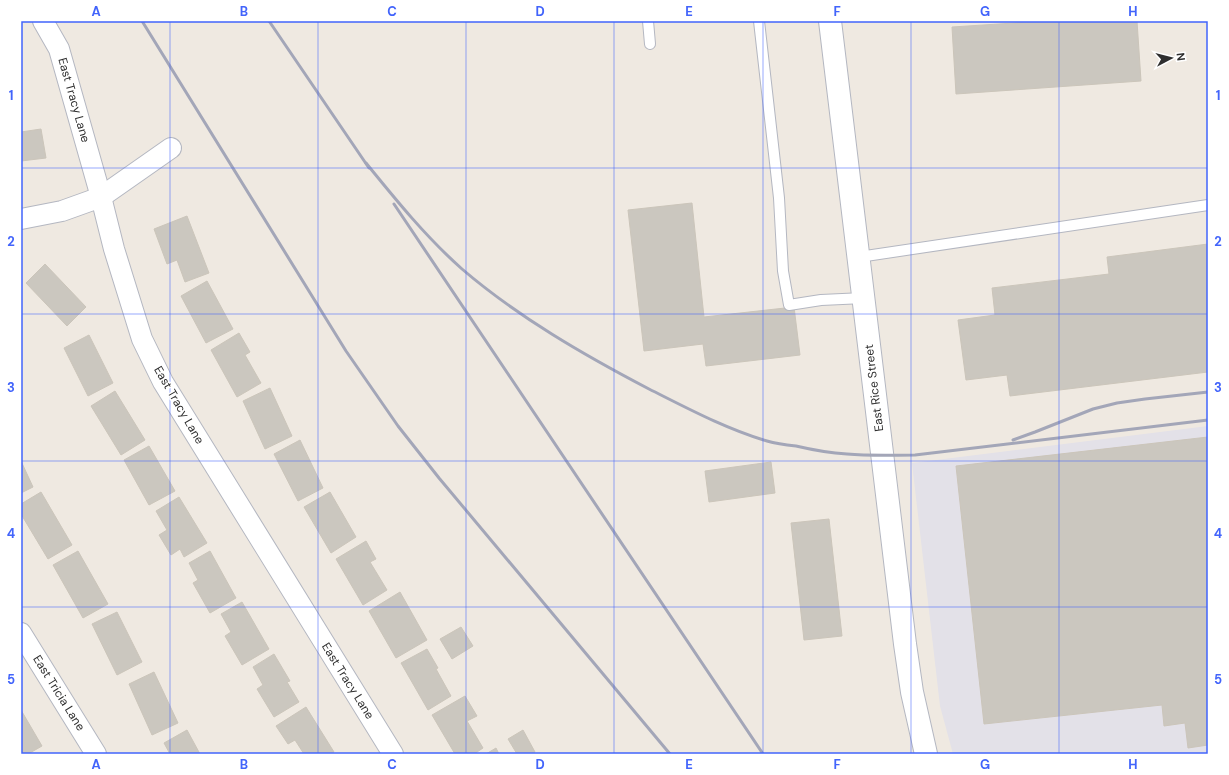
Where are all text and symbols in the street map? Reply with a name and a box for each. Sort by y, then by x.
text: A [91,3,101,20]
text: B [240,3,248,20]
text: C [387,3,397,20]
text: D [535,3,545,20]
text: E [685,3,693,20]
text: F [833,3,841,20]
text: G [980,3,990,20]
text: H [1128,3,1138,20]
north arrow [1151,38,1191,78]
text: N [1173,52,1188,62]
street label: East Tracy Lane [54,56,94,144]
text: 1 [9,87,13,104]
text: 1 [1216,87,1220,104]
text: 2 [7,233,15,250]
text: 2 [1214,233,1222,250]
street label: East Rice Street [861,343,887,433]
street label: East Tracy Lane [150,363,208,447]
text: 3 [7,379,15,396]
text: 3 [1214,379,1222,396]
text: 4 [7,525,15,542]
text: 4 [1214,525,1222,542]
street label: East Tracy Lane [318,640,378,722]
street label: East Tricia Lane [29,652,89,734]
text: 5 [7,671,15,688]
text: 5 [1214,671,1222,688]
text: A [91,756,101,773]
text: B [240,756,248,773]
text: C [387,756,397,773]
text: D [535,756,545,773]
text: E [685,756,693,773]
text: F [833,756,841,773]
text: G [980,756,990,773]
text: H [1128,756,1138,773]

